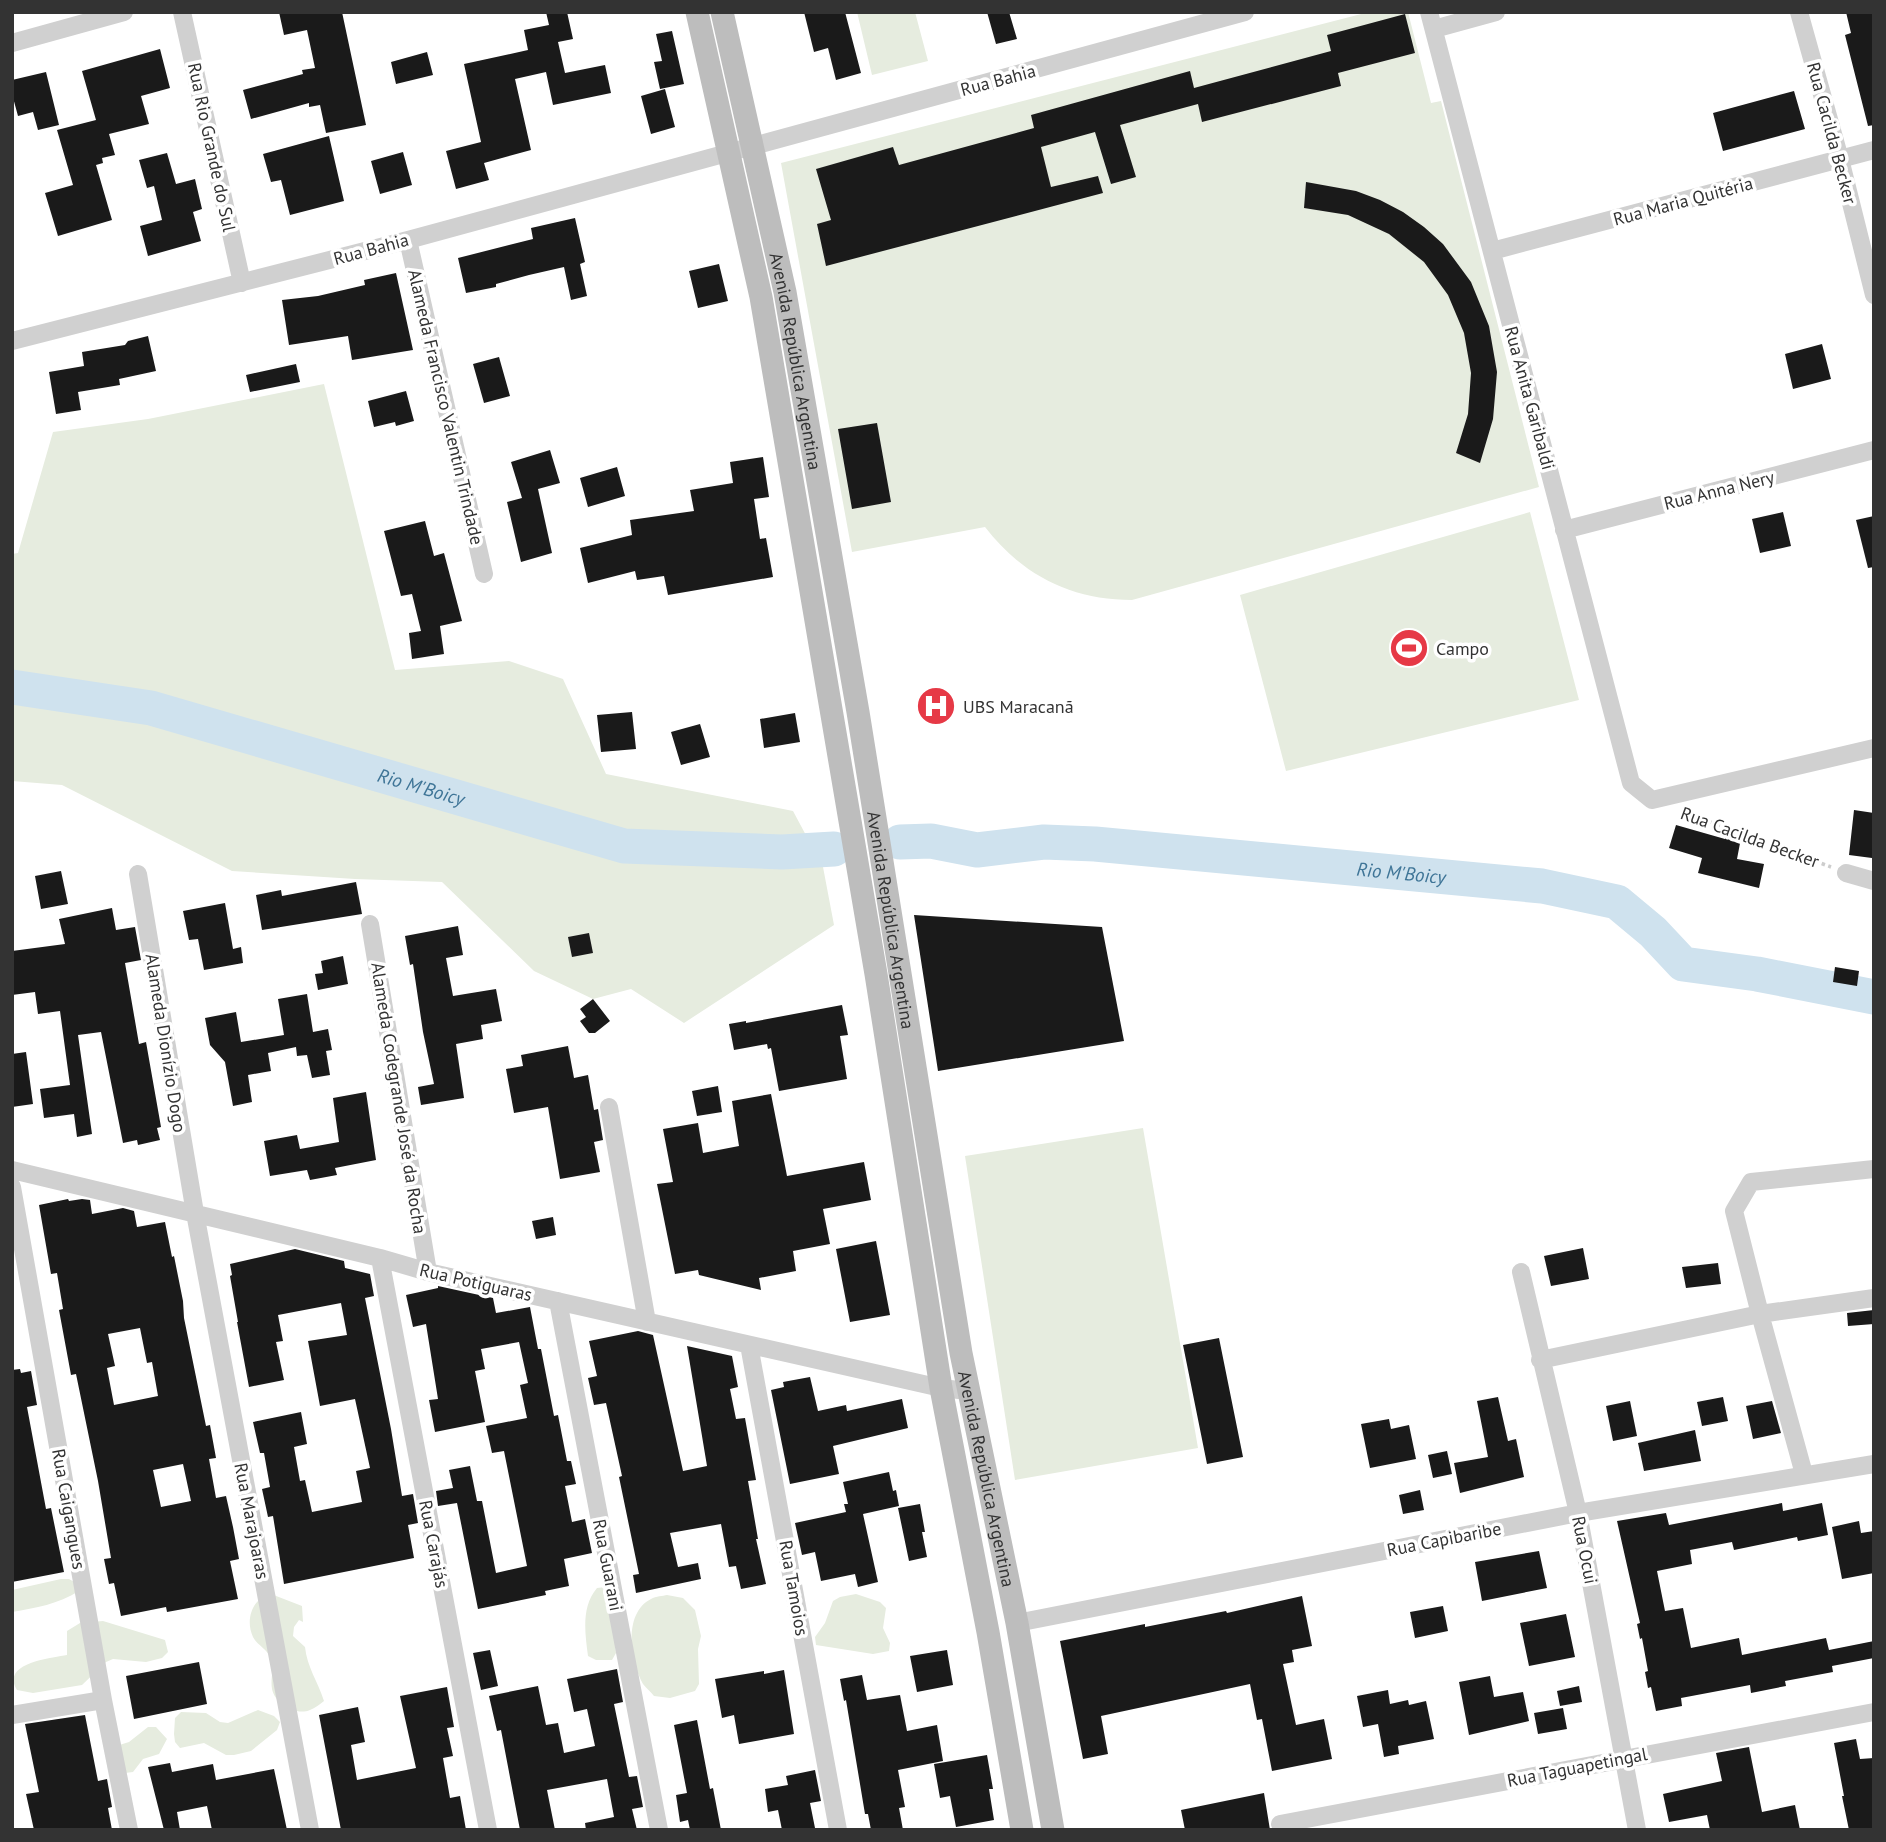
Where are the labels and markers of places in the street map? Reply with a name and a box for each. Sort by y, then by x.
sports icon: Campo [1388,627,1430,669]
place label: Campo [1436,637,1489,660]
hospital icon: UBS Maracanã [915,685,957,727]
place label: UBS Maracanã [963,695,1074,718]

